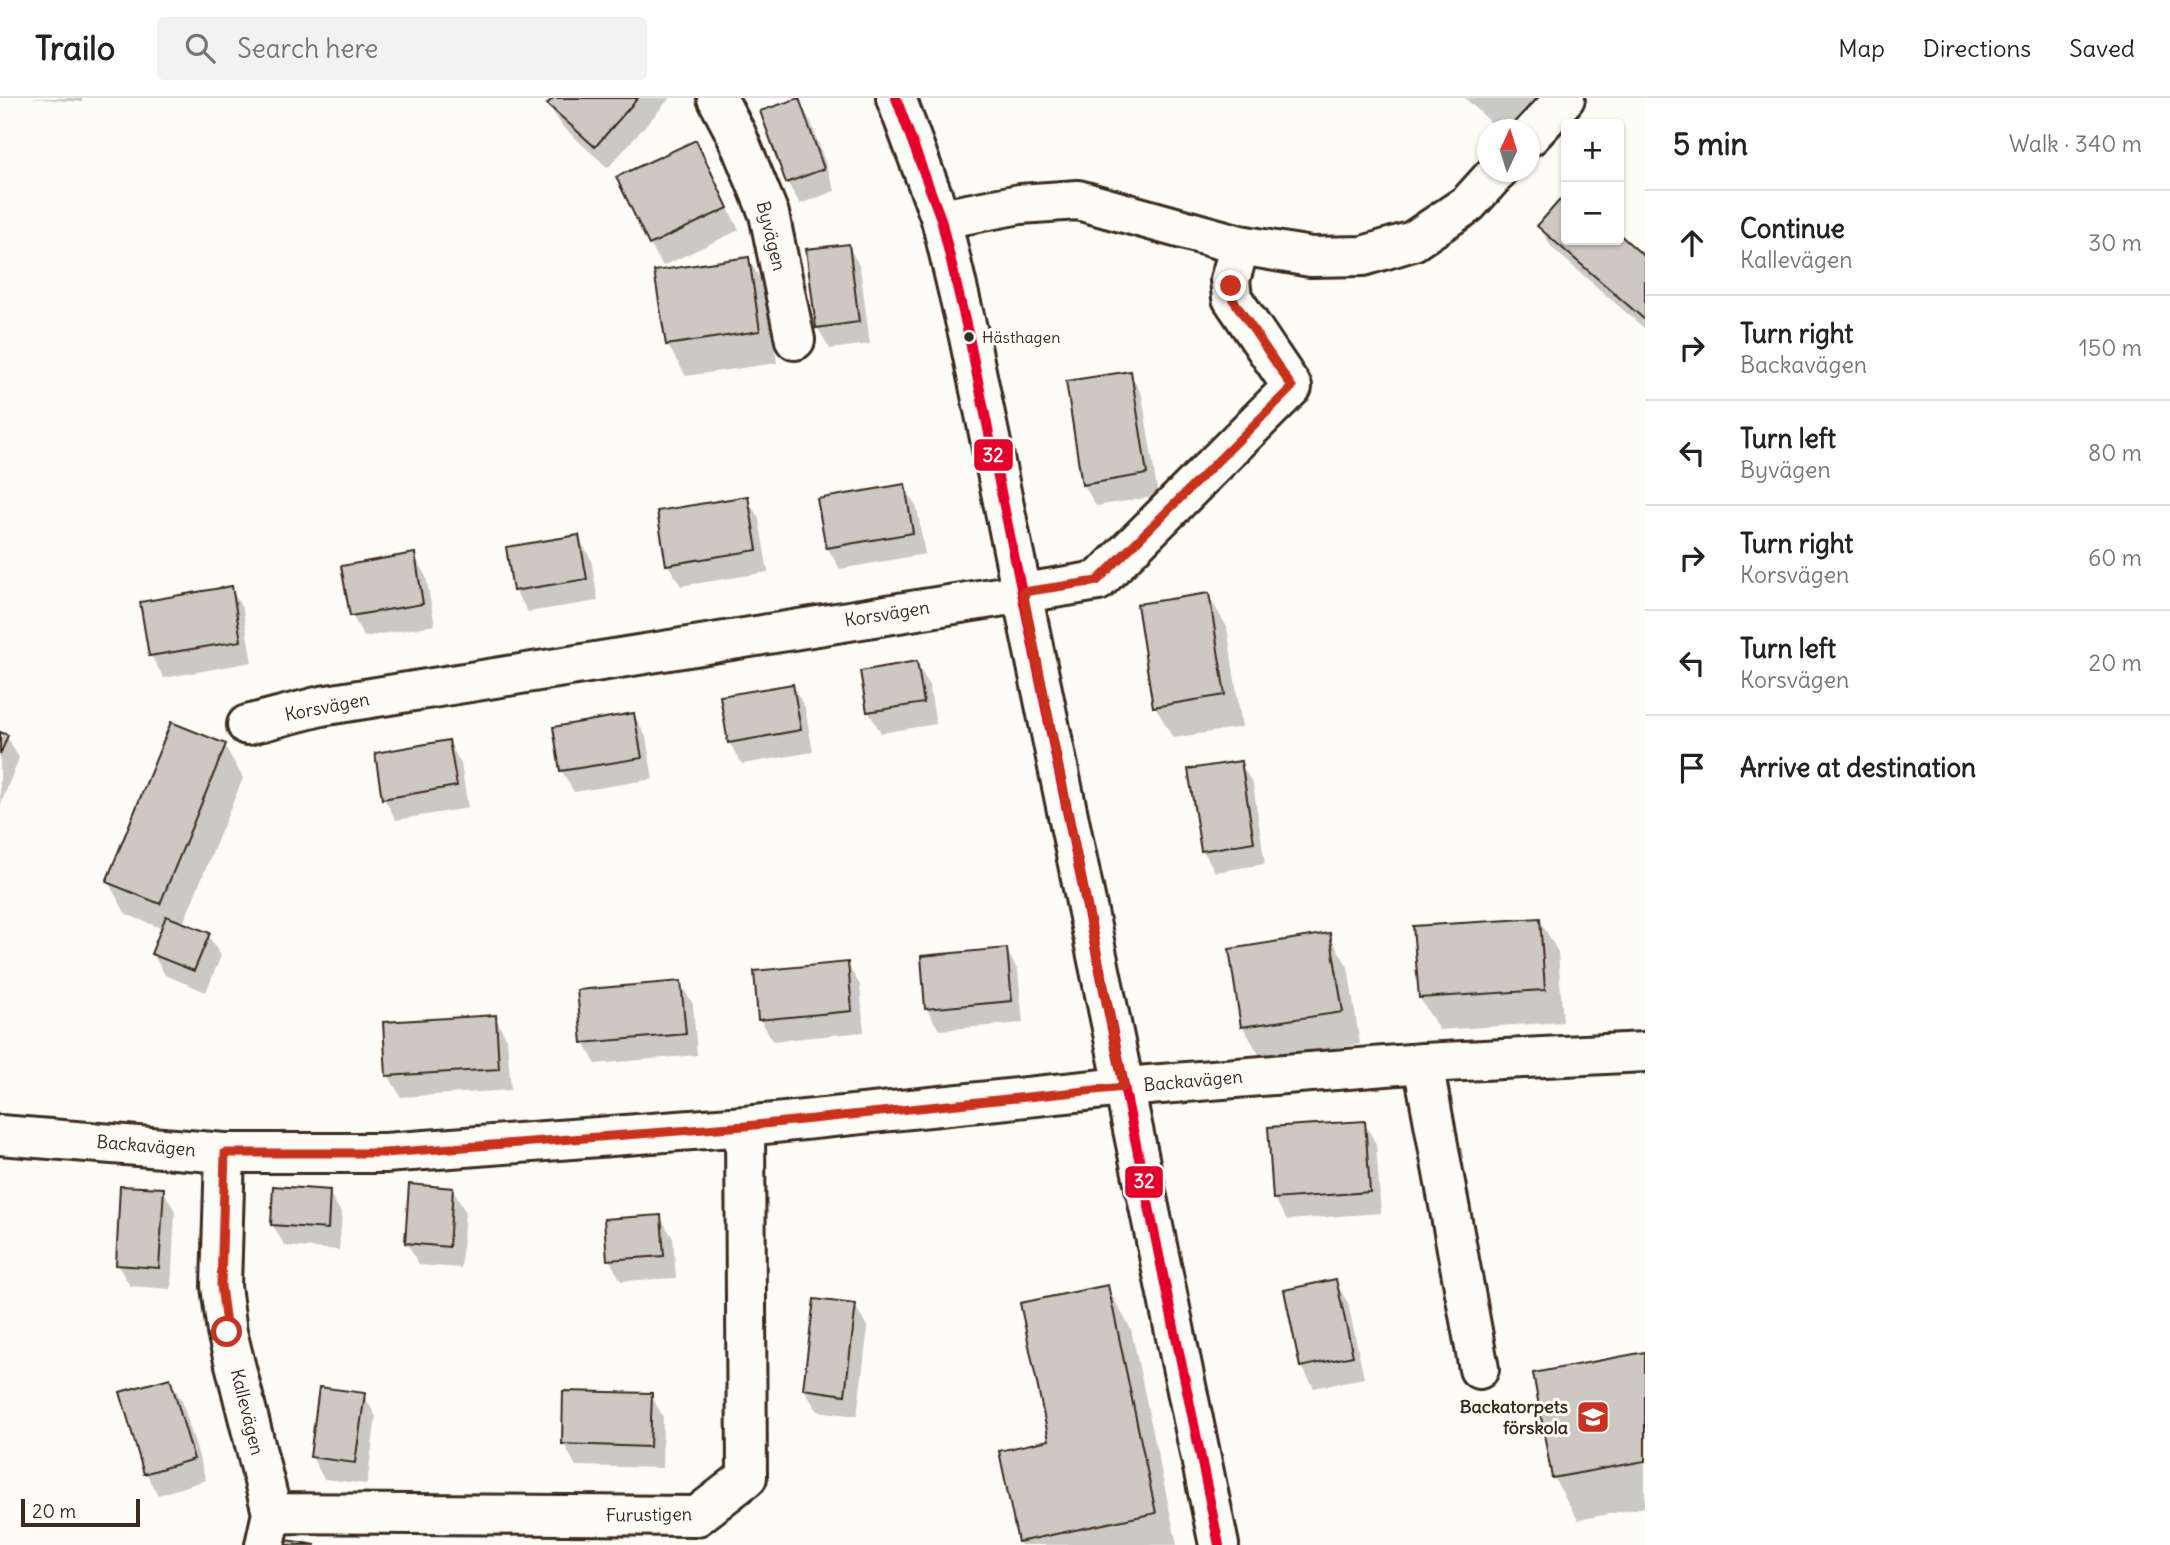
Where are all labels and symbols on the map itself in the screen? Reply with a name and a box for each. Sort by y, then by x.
north arrow [1477,119,1540,182]
street label: Byvägen [752,199,791,273]
route end [1215,270,1246,301]
place label: Hästhagen [982,327,1060,347]
marker: Hästhagen [962,330,976,344]
line badge: 32 [973,438,1014,472]
text: 32 [982,443,1004,467]
street label: Korsvägen [843,595,931,632]
street label: Korsvägen [283,687,371,726]
street label: Backavägen [1142,1065,1244,1096]
street label: Backavägen [95,1130,197,1161]
line badge: 32 [1124,1165,1164,1199]
text: 32 [1133,1169,1155,1193]
route start [211,1316,242,1347]
street label: Kallevägen [226,1366,269,1457]
place label: Backatorpets förskola [1460,1395,1568,1439]
school or university icon: Backatorpets förskola [1574,1398,1612,1436]
scale bar [21,1496,140,1528]
street label: Furustigen [606,1502,692,1527]

